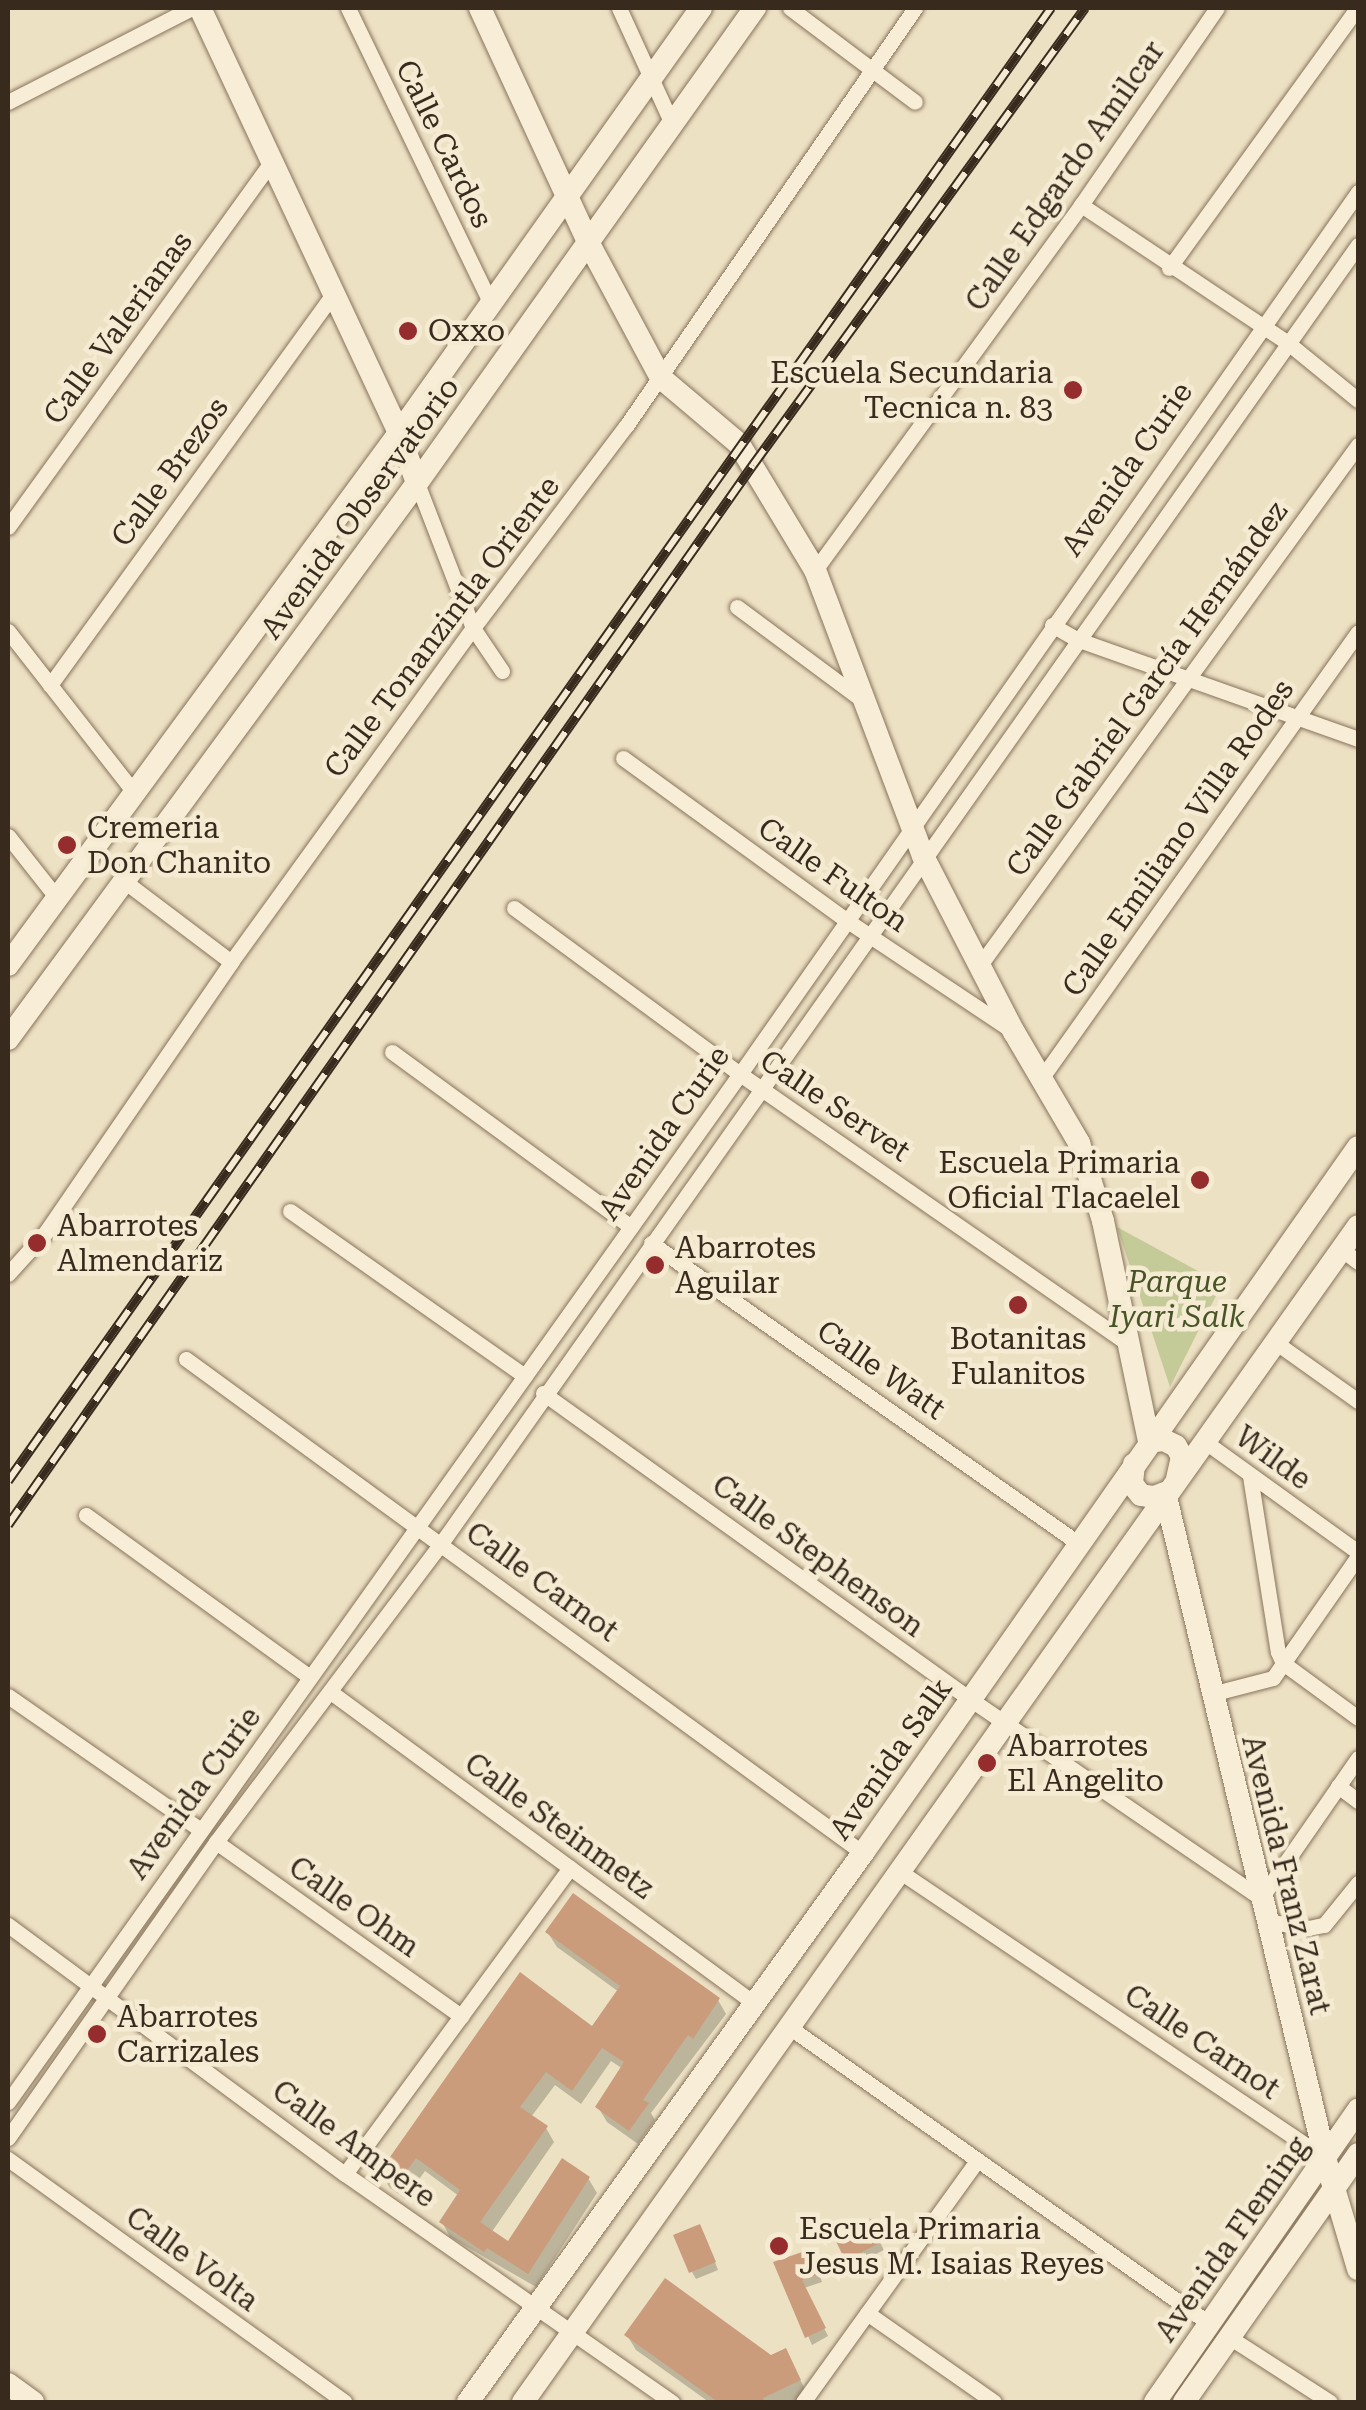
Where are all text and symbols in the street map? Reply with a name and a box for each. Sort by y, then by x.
street label: Calle Edgardo Amilcar [958,34,1172,318]
street label: Calle Cardos [388,54,500,234]
street label: Calle Valerianas [36,225,200,431]
place label: Oxxo [428,313,505,349]
marker: Oxxo [397,320,419,342]
place label: Escuela Secundaria Tecnica n. 83 [770,355,1053,426]
street label: Avenida Observatorio [253,370,467,646]
street label: Avenida Curie [1054,375,1200,563]
marker: Escuela Secundaria Tecnica n. 83 [1062,379,1084,401]
street label: Calle Brezos [104,390,236,554]
street label: Calle Tonanzintla Oriente [317,469,567,785]
street label: Calle Gabriel García Hernández [999,494,1295,884]
street label: Calle Emiliano Villa Rodes [1055,673,1301,1003]
place label: Cremeria Don Chanito [87,810,271,880]
street label: Calle Fulton [751,810,915,940]
marker: Cremeria Don Chanito [56,834,78,856]
street label: Avenida Curie [591,1039,737,1227]
street label: Calle Servet [753,1043,917,1169]
place label: Escuela Primaria Oficial Tlacaelel [939,1145,1180,1216]
marker: Escuela Primaria Oficial Tlacaelel [1189,1169,1211,1191]
place label: Abarrotes Almendariz [57,1208,222,1278]
place label: Abarrotes Aguilar [675,1230,816,1300]
marker: Abarrotes Almendariz [26,1232,48,1254]
marker: Abarrotes Aguilar [644,1254,666,1276]
park label: Parque Iyari Salk [1109,1264,1245,1334]
marker: Botanitas Fulanitos [1007,1294,1029,1316]
street label: Calle Watt [810,1313,952,1427]
place label: Botanitas Fulanitos [950,1321,1086,1392]
street label: Wilde [1228,1418,1318,1498]
street label: Calle Stephenson [705,1467,931,1645]
street label: Calle Carnot [459,1515,625,1649]
street label: Avenida Salk [822,1671,960,1847]
street label: Avenida Curie [119,1700,269,1886]
place label: Abarrotes El Angelito [1007,1728,1164,1798]
street label: Avenida Franz Zarat [1234,1732,1338,2018]
street label: Calle Steinmetz [458,1745,660,1907]
marker: Abarrotes El Angelito [976,1752,998,1774]
street label: Calle Ohm [282,1849,426,1965]
street label: Calle Carnot [1118,1977,1286,2107]
place label: Abarrotes Carrizales [117,1999,259,2070]
marker: Abarrotes Carrizales [86,2023,108,2045]
street label: Calle Ampere [265,2073,443,2215]
street label: Avenida Fleming [1148,2129,1316,2349]
street label: Calle Volta [119,2199,265,2319]
place label: Escuela Primaria Jesus M. Isaias Reyes [799,2211,1104,2282]
marker: Escuela Primaria Jesus M. Isaias Reyes [768,2235,790,2257]

